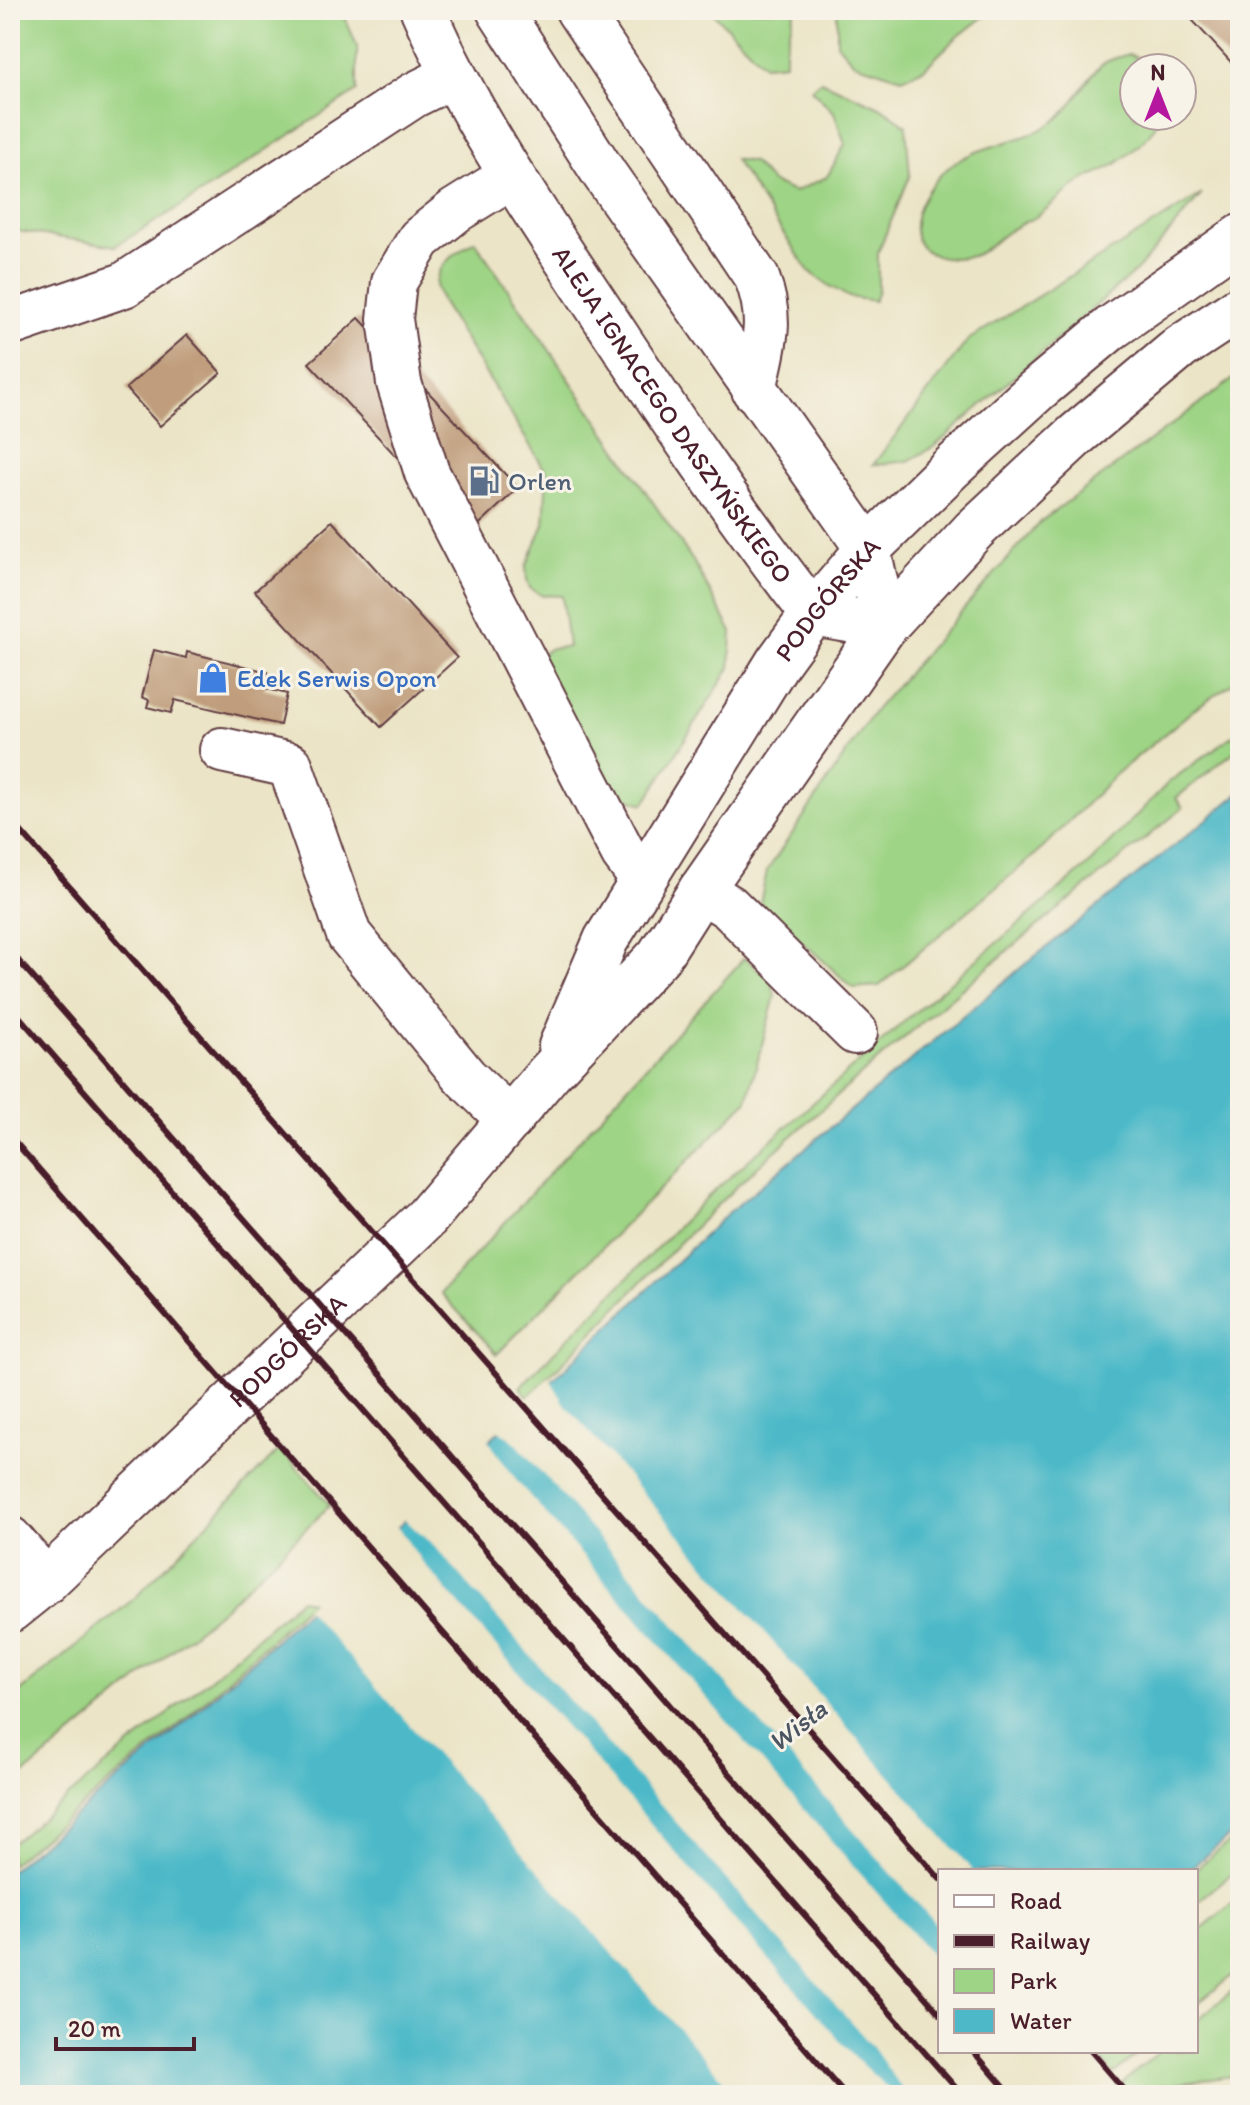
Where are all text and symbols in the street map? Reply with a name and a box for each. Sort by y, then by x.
north arrow [1118,52,1198,132]
text: N [1151,59,1165,86]
street label: ALEJA IGNACEGO DASZYŃSKIEGO [546,240,800,590]
fuel station icon: Orlen [467,464,501,498]
place label: Orlen [508,465,572,497]
street label: PODGÓRSKA [768,530,887,668]
shop icon: Edek Serwis Opon [196,661,230,695]
place label: Edek Serwis Opon [237,662,437,694]
street label: PODGÓRSKA [222,1287,353,1414]
water label: Wisła [761,1691,834,1759]
legend [938,1869,1198,2053]
text: Road [1010,1886,1062,1915]
text: Railway [1010,1926,1091,1955]
text: Park [1010,1966,1057,1995]
scale bar [56,2001,194,2051]
text: Water [1010,2006,1072,2035]
text: 20 m [68,2014,121,2043]

